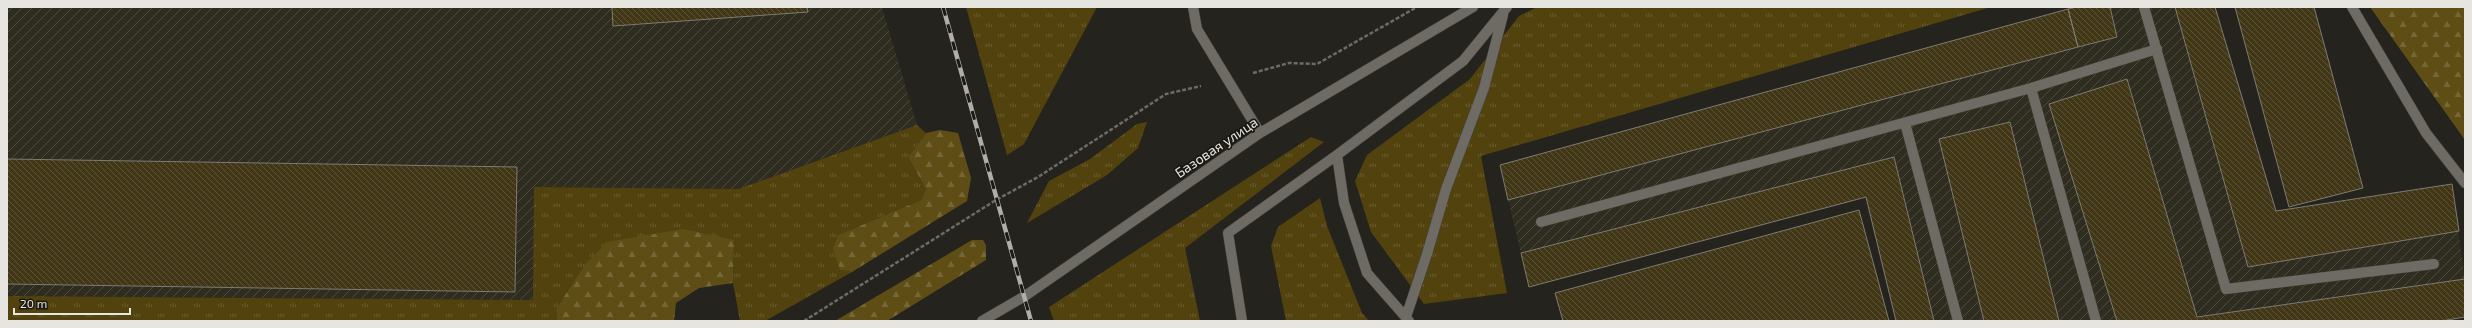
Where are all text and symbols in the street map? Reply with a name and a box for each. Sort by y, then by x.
street label: Базовая улица [1171,113,1261,181]
scale bar [14,290,130,316]
text: 20 m [20,296,47,310]

